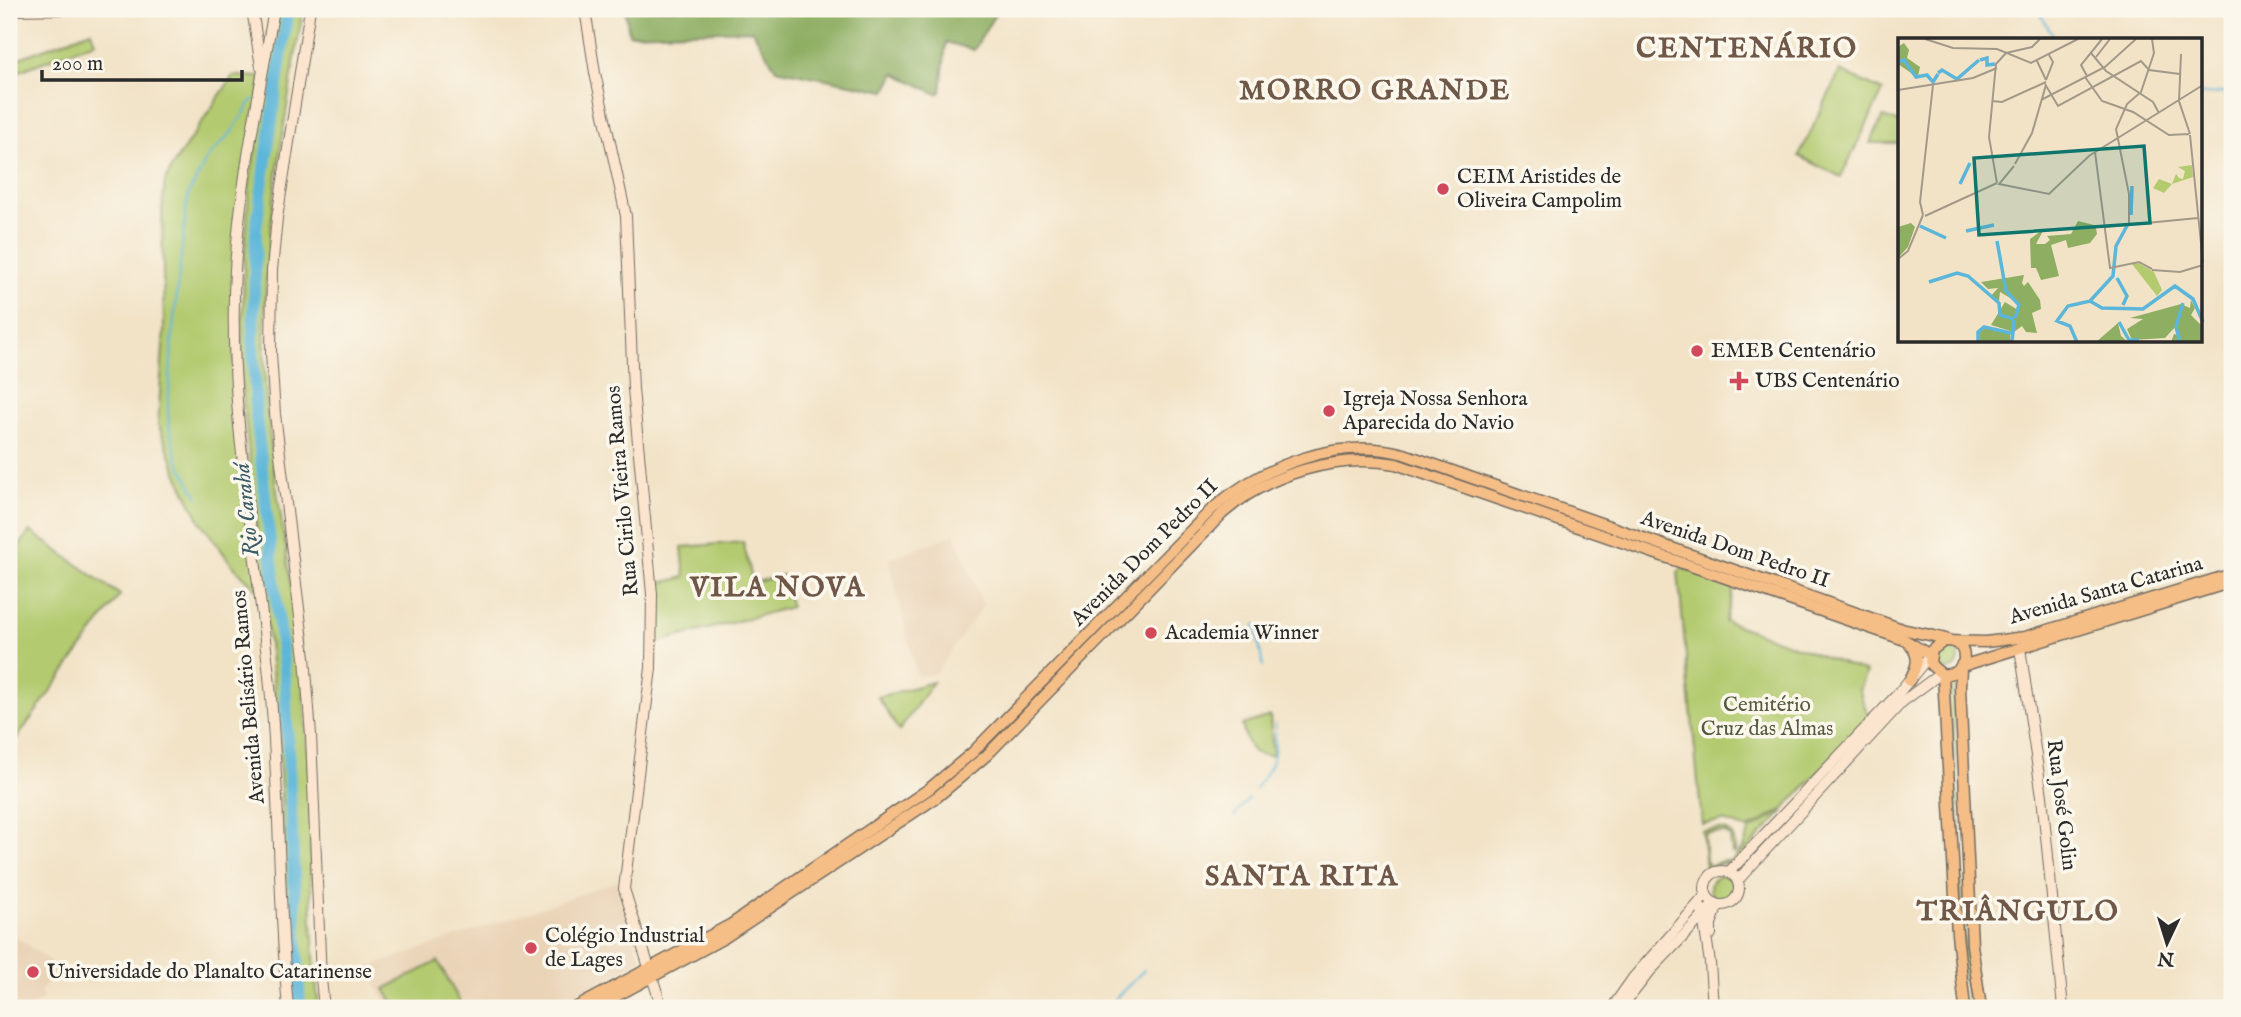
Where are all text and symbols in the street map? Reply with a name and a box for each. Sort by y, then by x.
district label: CENTENÁRIO [1636,31,1858,67]
scale bar [42,38,242,82]
inset map [1898,38,2202,343]
text: 200 m [52,51,103,78]
district label: MORRO GRANDE [1239,74,1511,109]
place label: CEIM Aristides de Oliveira Campolim [1457,164,1622,215]
marker: CEIM Aristides de Oliveira Campolim [1435,181,1451,197]
place label: EMEB Centenário [1711,338,1876,365]
marker: EMEB Centenário [1689,343,1705,359]
place label: UBS Centenário [1755,368,1899,395]
marker: UBS Centenário [1729,371,1749,391]
street label: Rua Cirilo Vieira Ramos [600,384,646,598]
place label: Igreja Nossa Senhora Aparecida do Navio [1342,386,1528,437]
marker: Igreja Nossa Senhora Aparecida do Navio [1321,403,1337,419]
water label: Rio Carahá [227,459,266,558]
street label: Avenida Dom Pedro II [1065,474,1224,633]
street label: Avenida Dom Pedro II [1636,505,1833,595]
street label: Avenida Santa Catarina [2005,550,2207,632]
district label: VILA NOVA [689,571,866,606]
street label: Avenida Belisário Ramos [226,589,272,806]
place label: Academia Winner [1164,620,1319,647]
marker: Academia Winner [1143,625,1159,641]
park label: Cemitério Cruz das Almas [1701,692,1833,743]
street label: Rua José Golin [2040,738,2082,872]
district label: SANTA RITA [1205,860,1399,895]
district label: TRIÂNGULO [1915,894,2120,930]
north arrow [2132,908,2202,978]
place label: Colégio Industrial de Lages [545,923,705,974]
marker: Colégio Industrial de Lages [523,940,539,956]
text: N [2156,945,2176,971]
place label: Universidade do Planalto Catarinense [47,959,372,986]
marker: Universidade do Planalto Catarinense [25,964,41,980]

